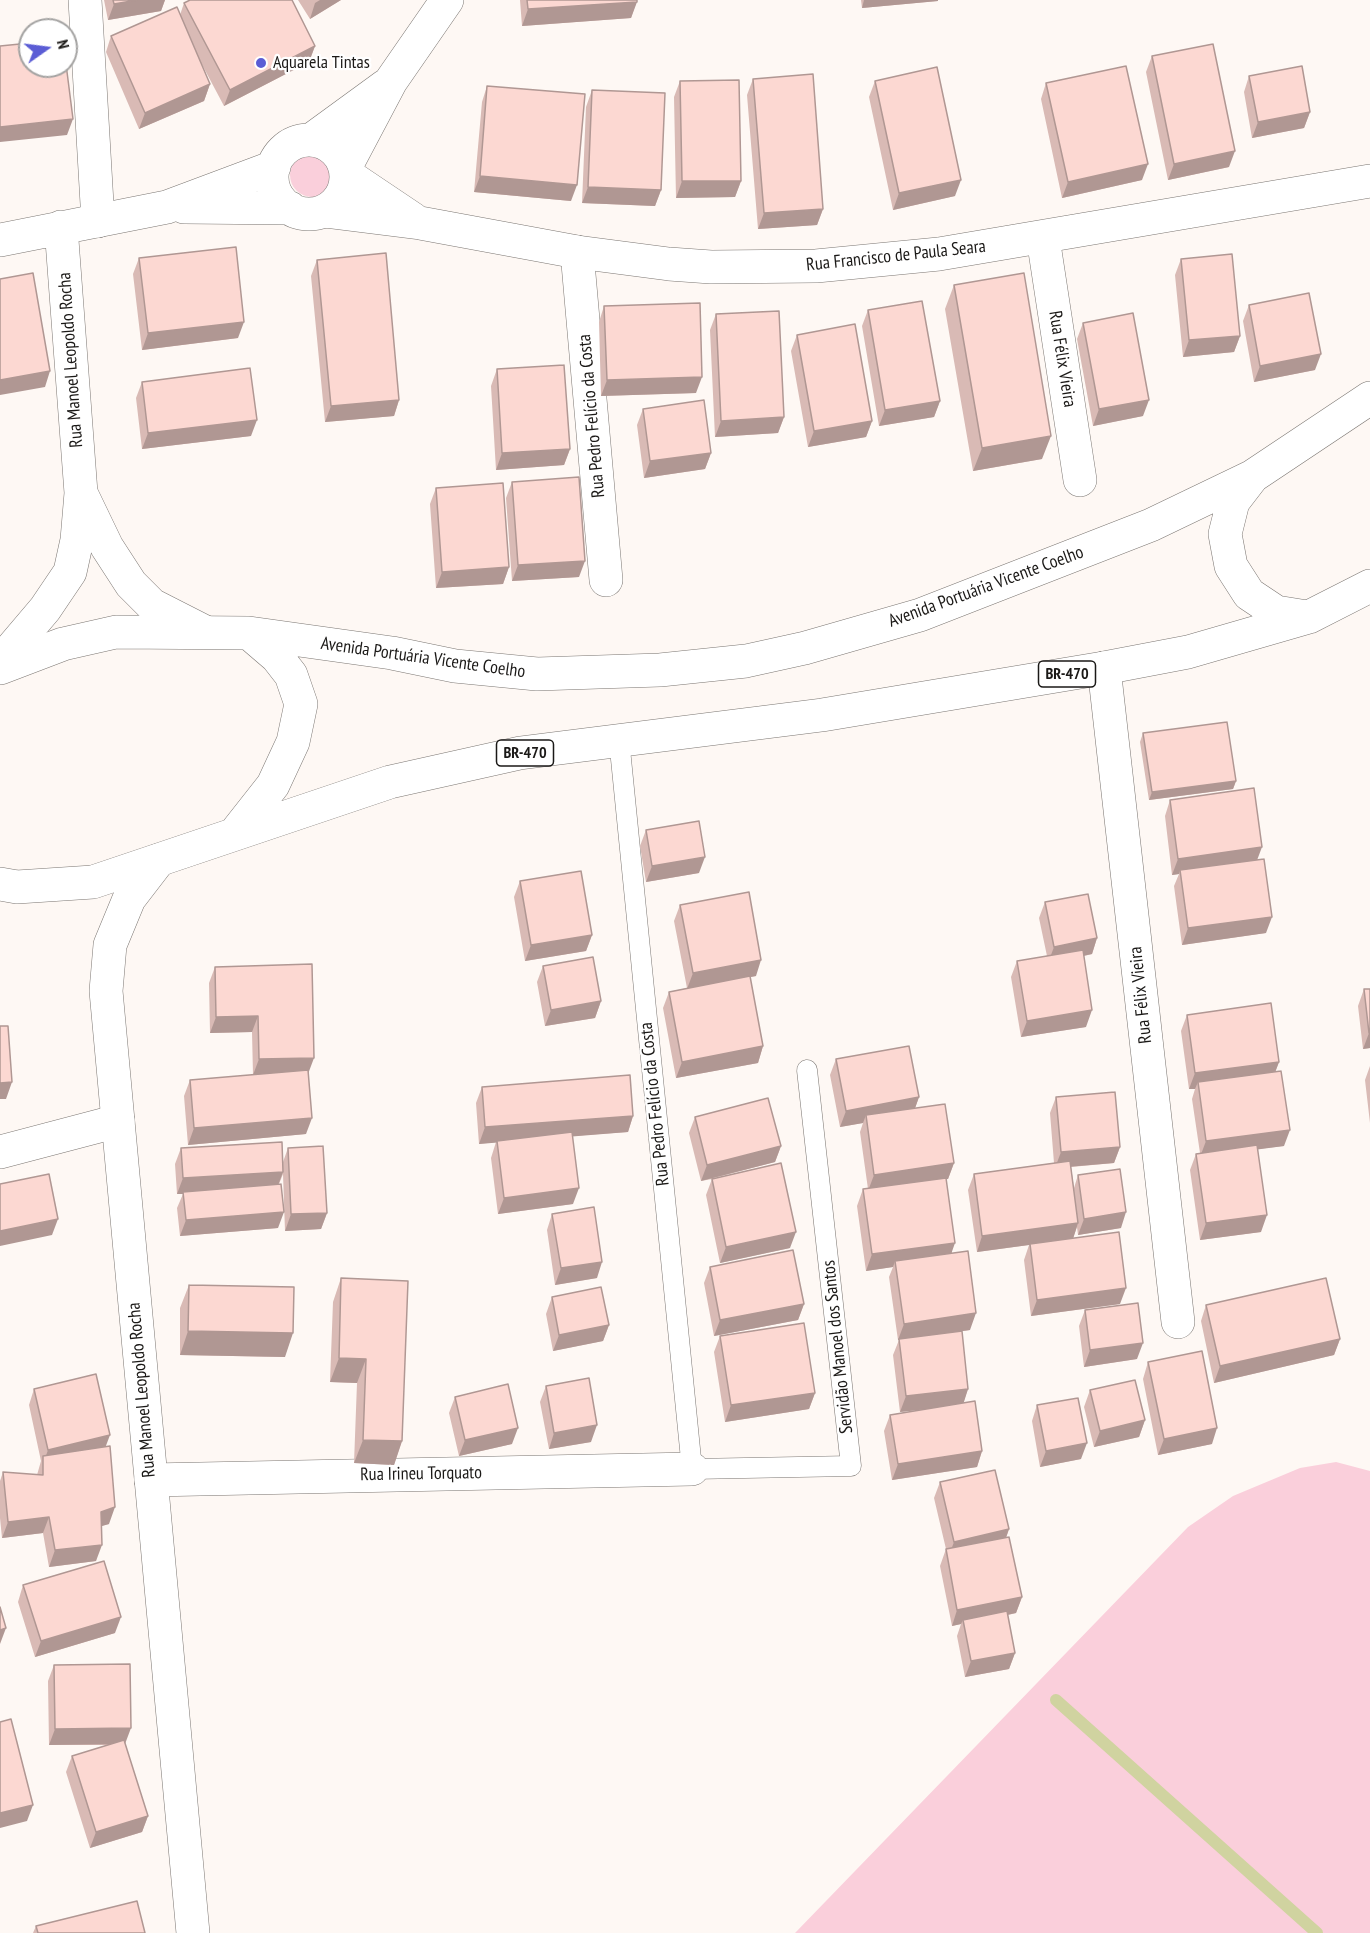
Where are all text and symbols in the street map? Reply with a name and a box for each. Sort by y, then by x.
north arrow [18,18,78,78]
text: N [53,38,74,51]
place label: Aquarela Tintas [273,52,370,74]
marker: Aquarela Tintas [254,56,268,70]
street label: Rua Francisco de Paula Seara [805,236,987,276]
street label: Rua Manoel Leopoldo Rocha [54,272,88,448]
street label: Rua Félix Vieira [1044,309,1080,409]
street label: Rua Pedro Felício da Costa [574,333,610,499]
street label: Avenida Portuária Vicente Coelho [885,542,1087,632]
street label: Avenida Portuária Vicente Coelho [319,633,527,683]
road number: BR-470 [1038,661,1096,687]
road number: BR-470 [496,740,554,766]
street label: Rua Félix Vieira [1125,945,1157,1045]
street label: Rua Pedro Felício da Costa [636,1021,674,1187]
street label: Servidão Manoel dos Santos [818,1259,858,1435]
street label: Rua Manoel Leopoldo Rocha [124,1302,160,1478]
street label: Rua Irineu Torquato [360,1462,482,1486]

